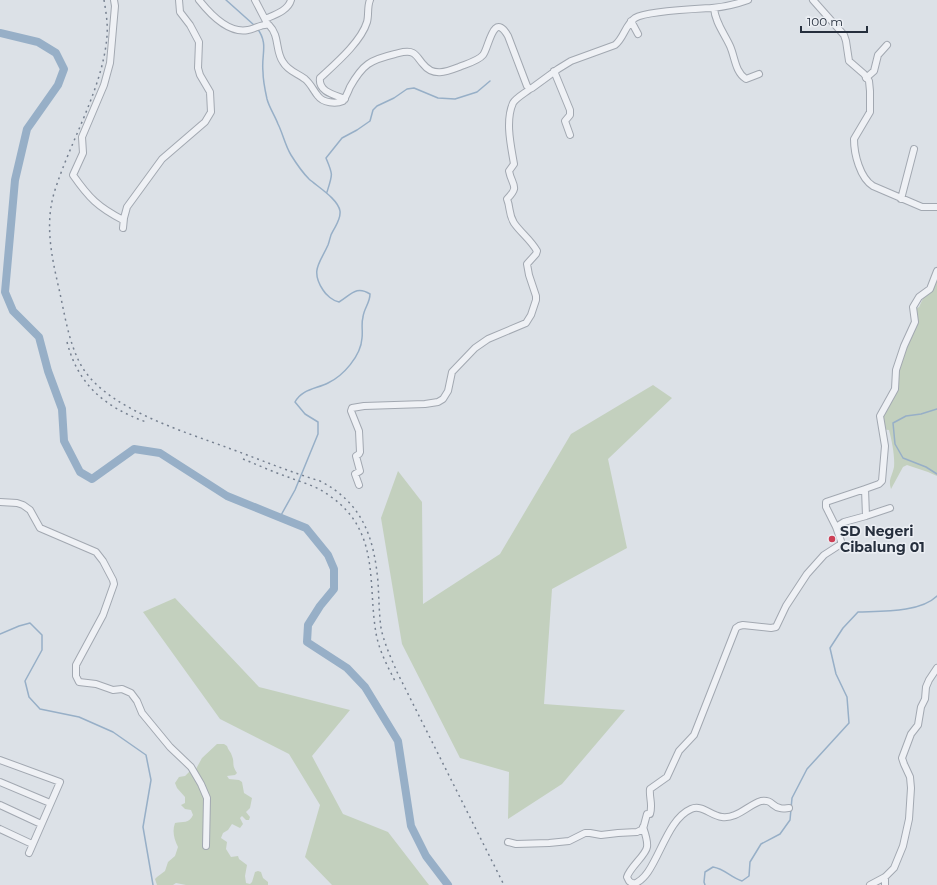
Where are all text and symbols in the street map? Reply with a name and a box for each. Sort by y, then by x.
scale bar [801,8,867,34]
text: 100 m [807,14,843,29]
place label: SD Negeri Cibalung 01 [840,522,925,556]
marker: SD Negeri Cibalung 01 [827,534,837,544]

